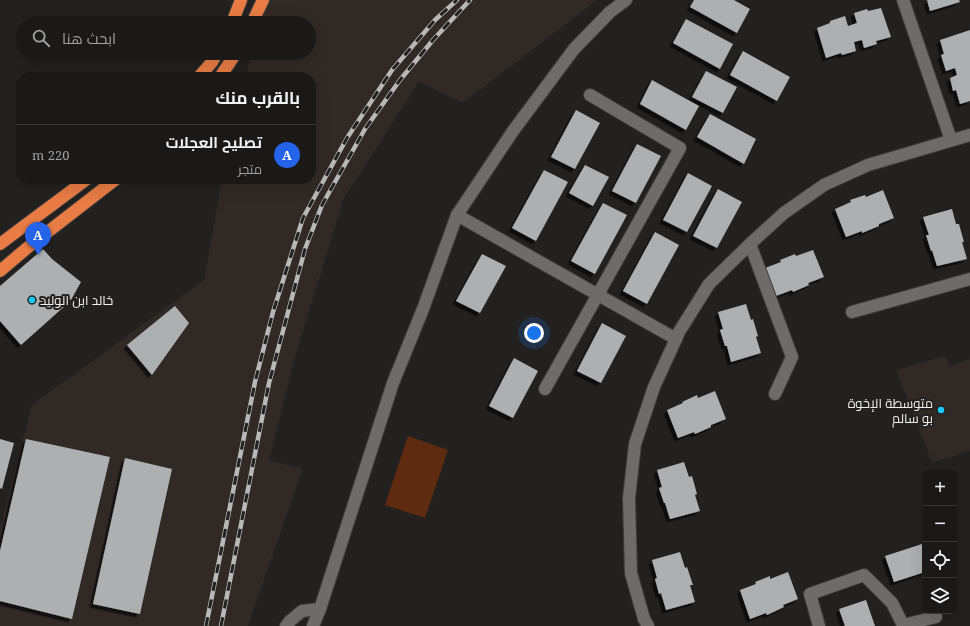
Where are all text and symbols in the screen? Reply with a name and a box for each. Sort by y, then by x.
search box [16,16,316,60]
icon: search [30,27,52,49]
text: ابحث هنا [62,28,116,48]
text: بالقرب منك [215,86,300,109]
text: تصليح العجلات [166,132,262,152]
text: 220 m [32,146,70,164]
text: A [282,146,292,164]
text: متجر [238,160,262,178]
pin: A [25,222,51,255]
place label: خالد ابن الوليد [40,291,113,309]
marker: خالد ابن الوليد [27,295,37,305]
your location [524,323,544,343]
place label: متوسطة الإخوة بو سالم [848,394,933,428]
marker: متوسطة الإخوة بو سالم [936,405,946,415]
map controls [922,470,958,614]
button: + [922,470,958,506]
button: − [922,506,958,542]
button: locate [922,542,958,578]
button: layers [922,578,958,614]

